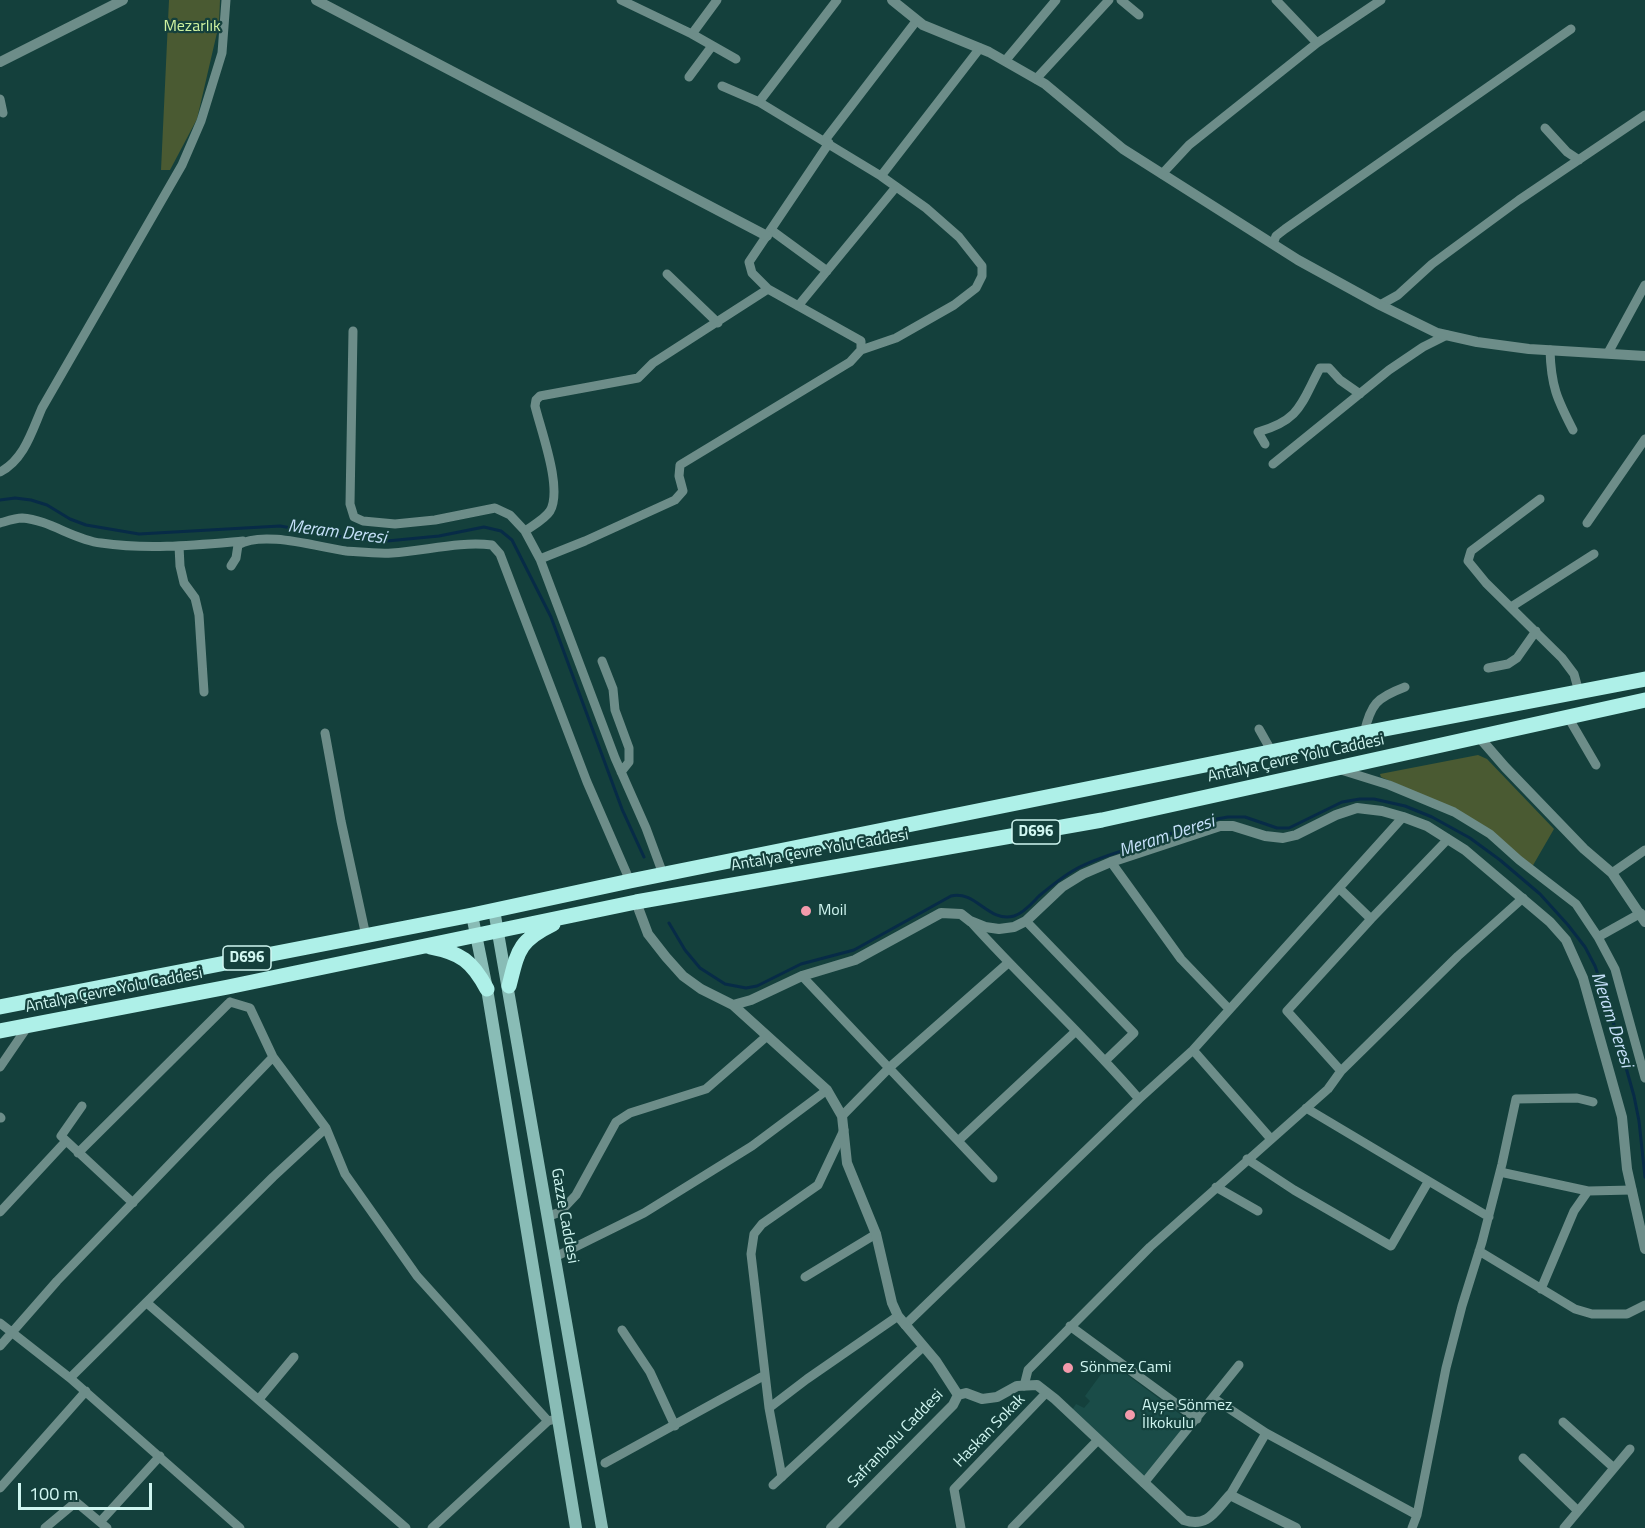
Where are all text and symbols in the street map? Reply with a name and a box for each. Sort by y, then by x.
park label: Mezarlık [163,17,221,37]
water label: Meram Deresi [287,516,387,550]
street label: Antalya Çevre Yolu Caddesi [1206,731,1386,787]
water label: Meram Deresi [1117,811,1217,863]
road number: D696 [1012,820,1060,844]
street label: Antalya Çevre Yolu Caddesi [730,826,910,876]
place label: Moil [818,901,847,921]
marker: Moil [799,904,813,918]
road number: D696 [223,946,271,970]
street label: Antalya Çevre Yolu Caddesi [24,964,204,1018]
water label: Meram Deresi [1585,970,1637,1070]
street label: Gazze Caddesi [546,1167,582,1265]
place label: Sönmez Cami [1080,1358,1172,1378]
marker: Sönmez Cami [1061,1361,1075,1375]
street label: Safranbolu Caddesi [844,1386,948,1492]
street label: Haskan Sokak [950,1390,1030,1472]
place label: Ayşe Sönmez İlkokulu [1142,1396,1232,1434]
marker: Ayşe Sönmez İlkokulu [1123,1408,1137,1422]
scale bar [21,1471,154,1509]
text: 100 m [29,1480,78,1507]

